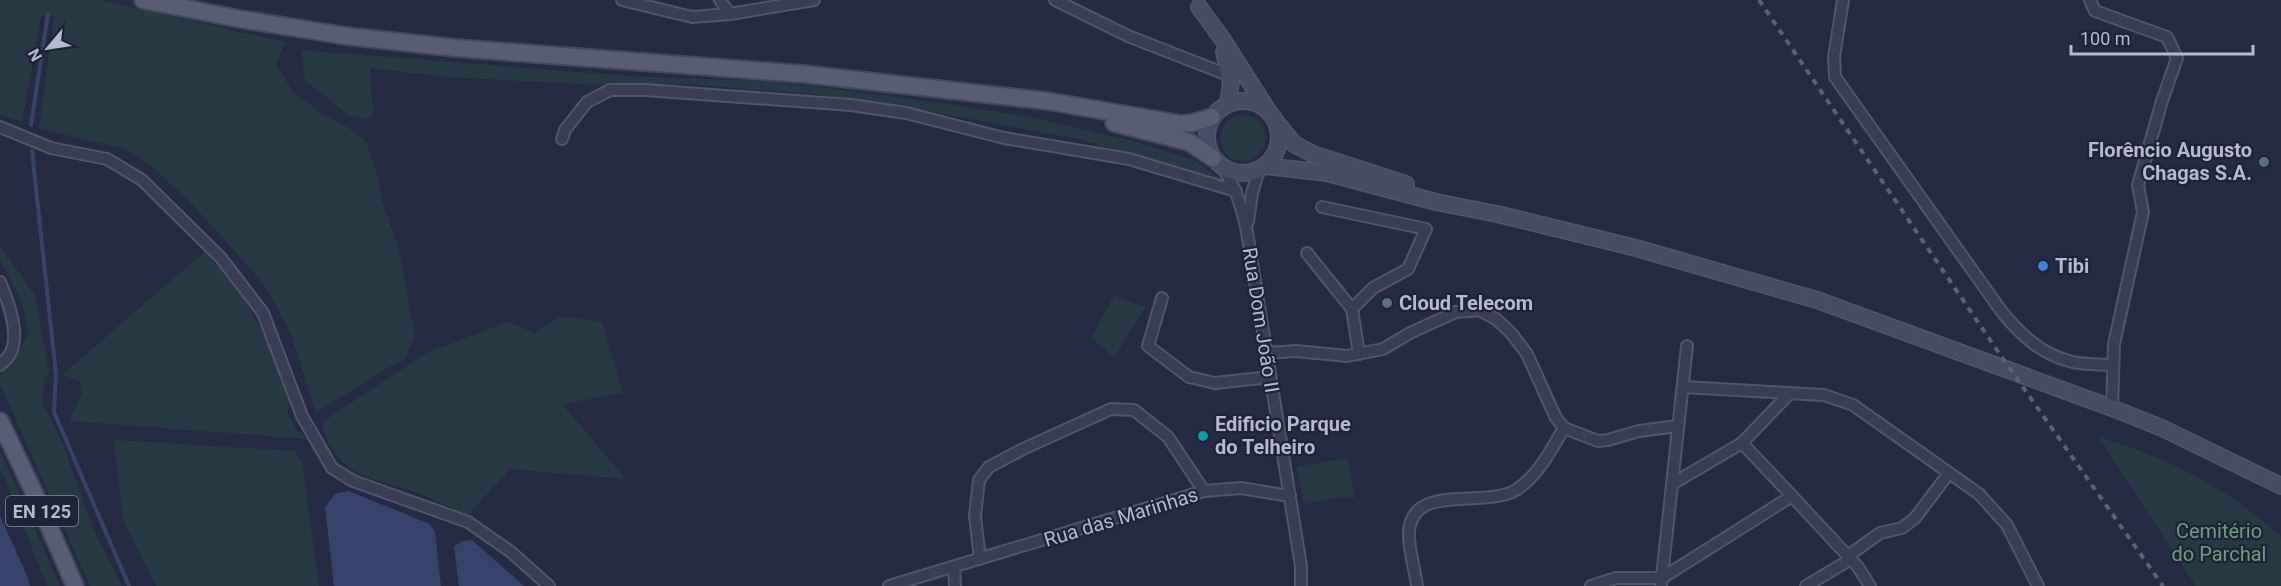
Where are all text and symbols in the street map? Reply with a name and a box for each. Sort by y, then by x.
north arrow [18,18,78,78]
scale bar [2071,18,2252,56]
text: 100 m [2080,28,2131,49]
text: N [24,45,46,65]
place label: Florêncio Augusto Chagas S.A. [2088,138,2252,185]
marker: Florêncio Augusto Chagas S.A. [2257,155,2271,169]
street label: Rua Dom João II [1238,246,1284,394]
place label: Tibi [2055,254,2089,278]
marker: Tibi [2036,259,2050,273]
place label: Cloud Telecom [1399,291,1533,315]
marker: Cloud Telecom [1380,296,1394,310]
place label: Edificio Parque do Telheiro [1215,412,1351,459]
marker: Edificio Parque do Telheiro [1196,429,1210,443]
street label: Rua das Marinhas [1041,482,1201,552]
road number: EN 125 [6,496,78,526]
park label: Cemitério do Parchal [2172,519,2266,566]

